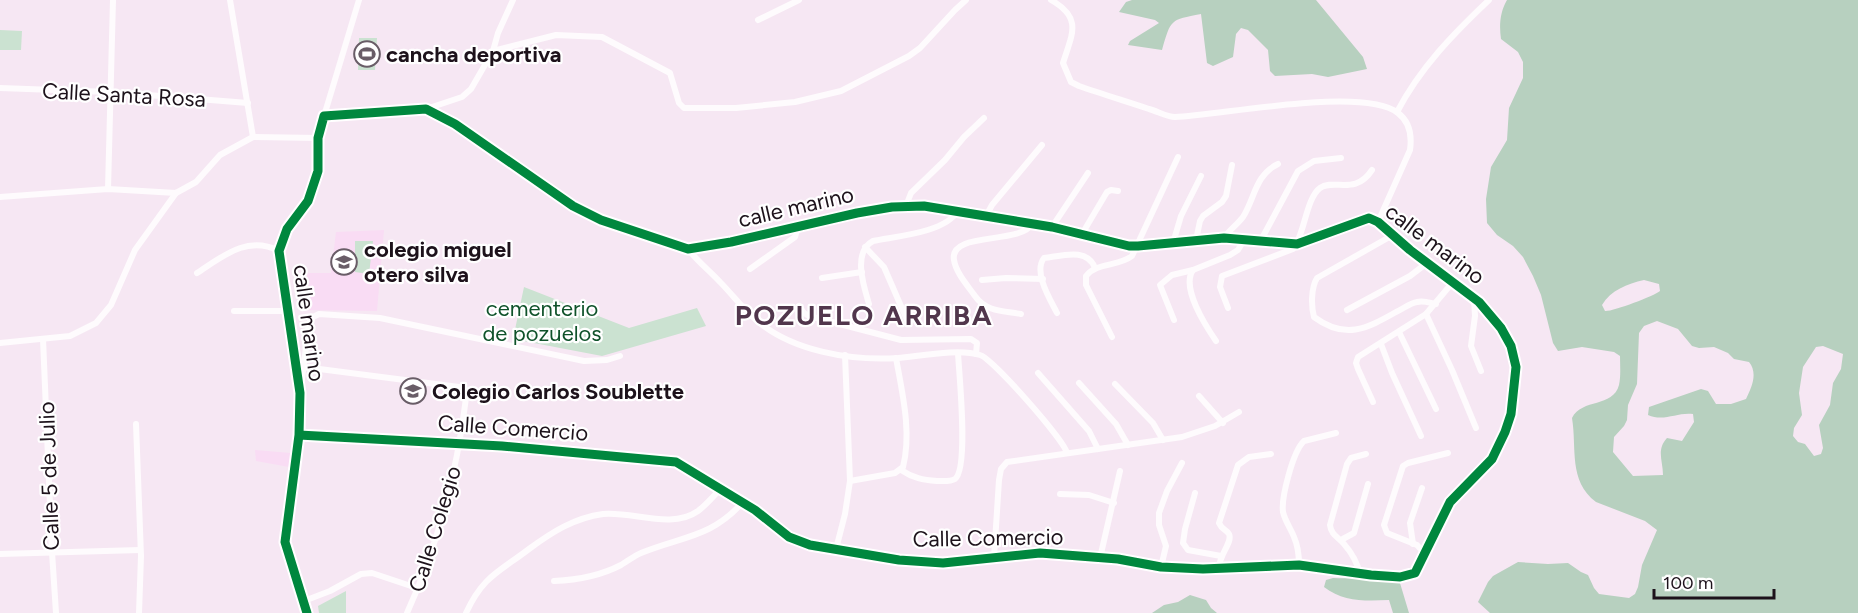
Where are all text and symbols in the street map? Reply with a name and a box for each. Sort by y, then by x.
sports icon: cancha deportiva [352,39,382,69]
place label: cancha deportiva [386,41,562,68]
street label: Calle Santa Rosa [41,77,207,113]
street label: calle marino [736,181,856,233]
street label: calle marino [1380,198,1490,290]
place label: colegio miguel otero silva [364,236,512,288]
school or university icon: colegio miguel otero silva [329,247,359,277]
street label: calle marino [287,263,331,383]
park label: cementerio de pozuelos [482,295,602,347]
district label: POZUELO ARRIBA [735,298,993,332]
school or university icon: Colegio Carlos Soublette [398,376,428,406]
place label: Colegio Carlos Soublette [432,378,684,405]
street label: Calle 5 de Julio [33,401,65,551]
street label: Calle Comercio [437,409,589,447]
street label: Calle Colegio [403,463,467,595]
street label: Calle Comercio [912,523,1064,553]
scale bar [1654,562,1774,600]
text: 100 m [1663,572,1713,594]

